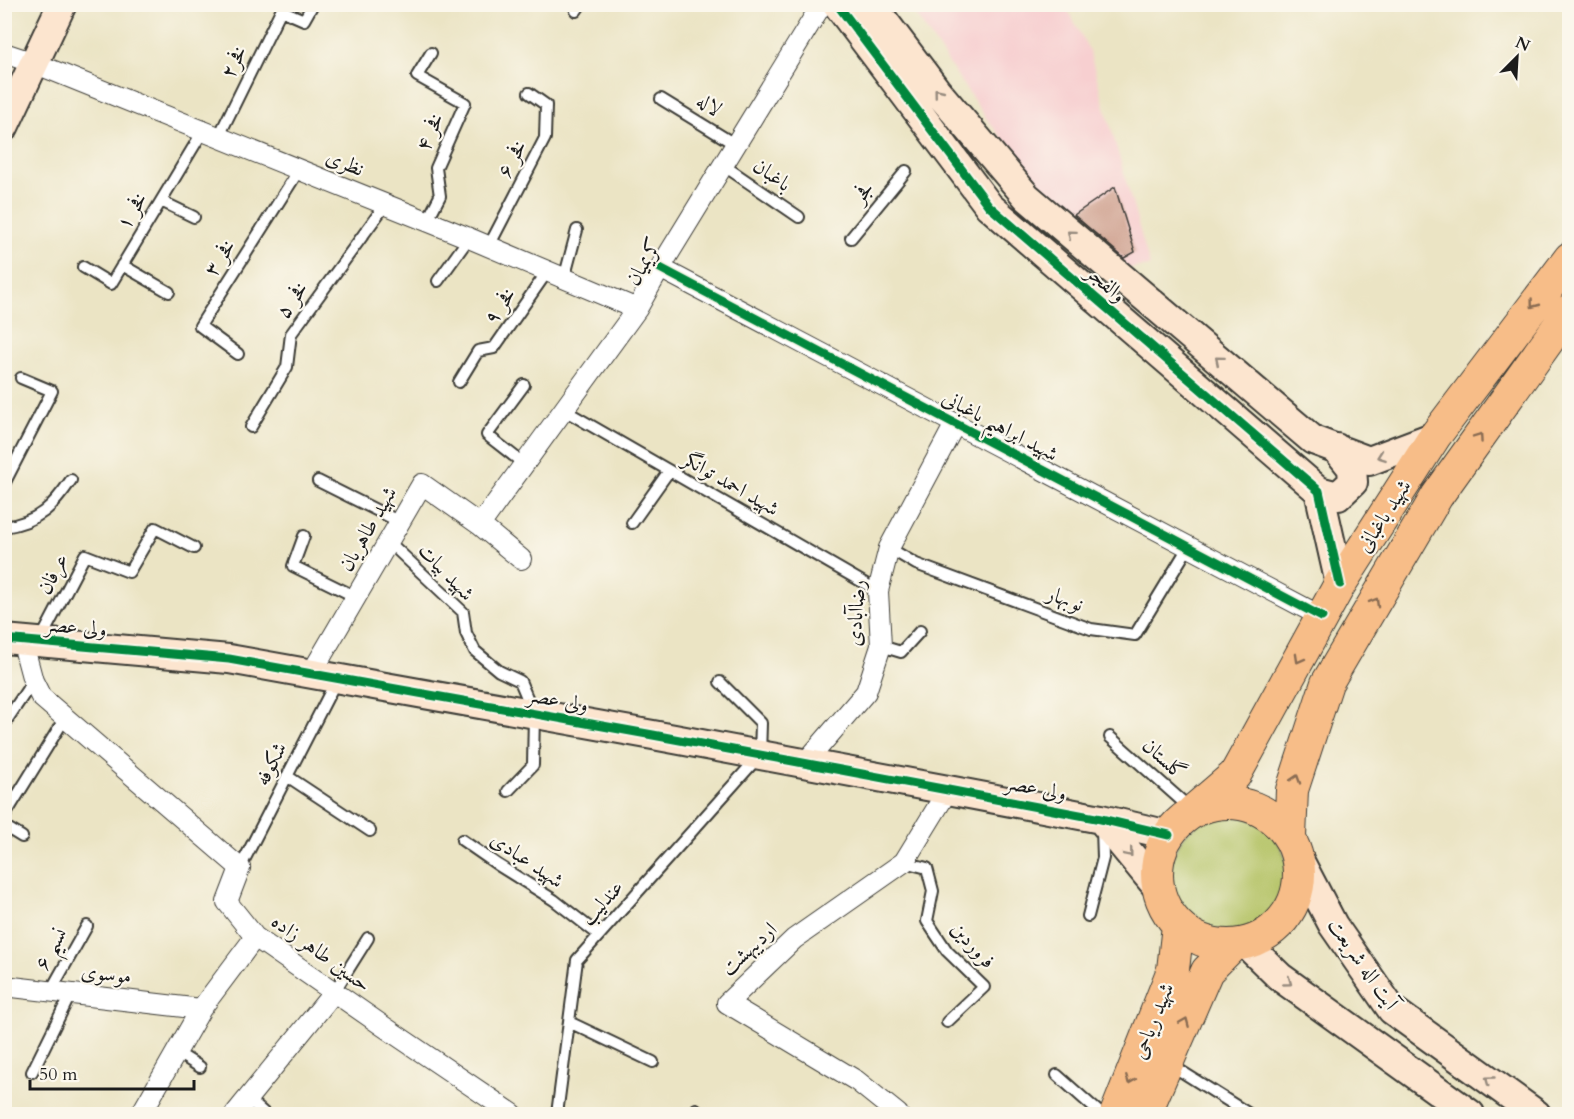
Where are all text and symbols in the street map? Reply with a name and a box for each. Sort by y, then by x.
north arrow [1487,27,1547,87]
text: N [1512,31,1534,57]
street label: فخر۲ [214,41,254,83]
street label: لاله [691,86,727,124]
one-way arrow [934,88,945,99]
street label: فخر ۴ [409,108,451,156]
street label: فخر ۶ [490,135,534,183]
street label: نظری [322,142,368,184]
street label: باغبان [747,151,797,199]
street label: فجر [844,175,881,211]
street label: فخر ۱ [110,187,154,235]
one-way arrow [1067,230,1078,241]
street label: کریمیان [619,233,669,291]
street label: فخر ۳ [197,234,243,282]
street label: والفجر [1078,257,1132,310]
street label: فخر ۵ [269,276,315,324]
street label: فخر ۹ [477,282,523,330]
one-way arrow [1531,298,1542,309]
one-way arrow [1215,357,1226,368]
street label: شهید ابراهیم باغبانی [934,383,1063,474]
one-way arrow [1471,433,1482,444]
street label: شهید احمد توانگر [676,444,784,523]
one-way arrow [1376,449,1386,462]
street label: شهید باغبانی [1350,474,1418,558]
street label: شهید طاهریان [332,481,404,577]
street label: شهید بیات [411,537,481,607]
street label: عرفان [30,548,76,600]
street label: نوبهار [1041,578,1087,619]
street label: رضاآبادی [839,579,873,647]
one-way arrow [1367,598,1379,608]
street label: ولی عصر [42,610,108,644]
one-way arrow [1295,653,1306,663]
street label: ولی عصر [523,680,591,720]
street label: گلستان [1136,731,1192,787]
street label: شکوفه [248,737,294,791]
street label: ولی عصر [1001,768,1069,808]
one-way arrow [1289,774,1301,785]
street label: شهید عبادی [484,825,570,895]
one-way arrow [1122,846,1133,857]
street label: عندلیب [574,874,630,932]
street label: حسین طاهر زاده [265,907,377,999]
street label: آیت اله شریعت [1321,912,1407,1018]
street label: اردیبهشت [714,915,784,983]
street label: فروردین [944,915,1002,975]
street label: نسیم ۶ [27,922,80,978]
street label: موسوی [79,957,133,991]
one-way arrow [1282,975,1293,986]
street label: شهید ریاحی [1125,978,1181,1064]
one-way arrow [1178,1017,1190,1028]
scale bar [30,1053,194,1091]
text: 50 m [39,1062,78,1087]
one-way arrow [1124,1074,1137,1084]
one-way arrow [1485,1076,1496,1087]

